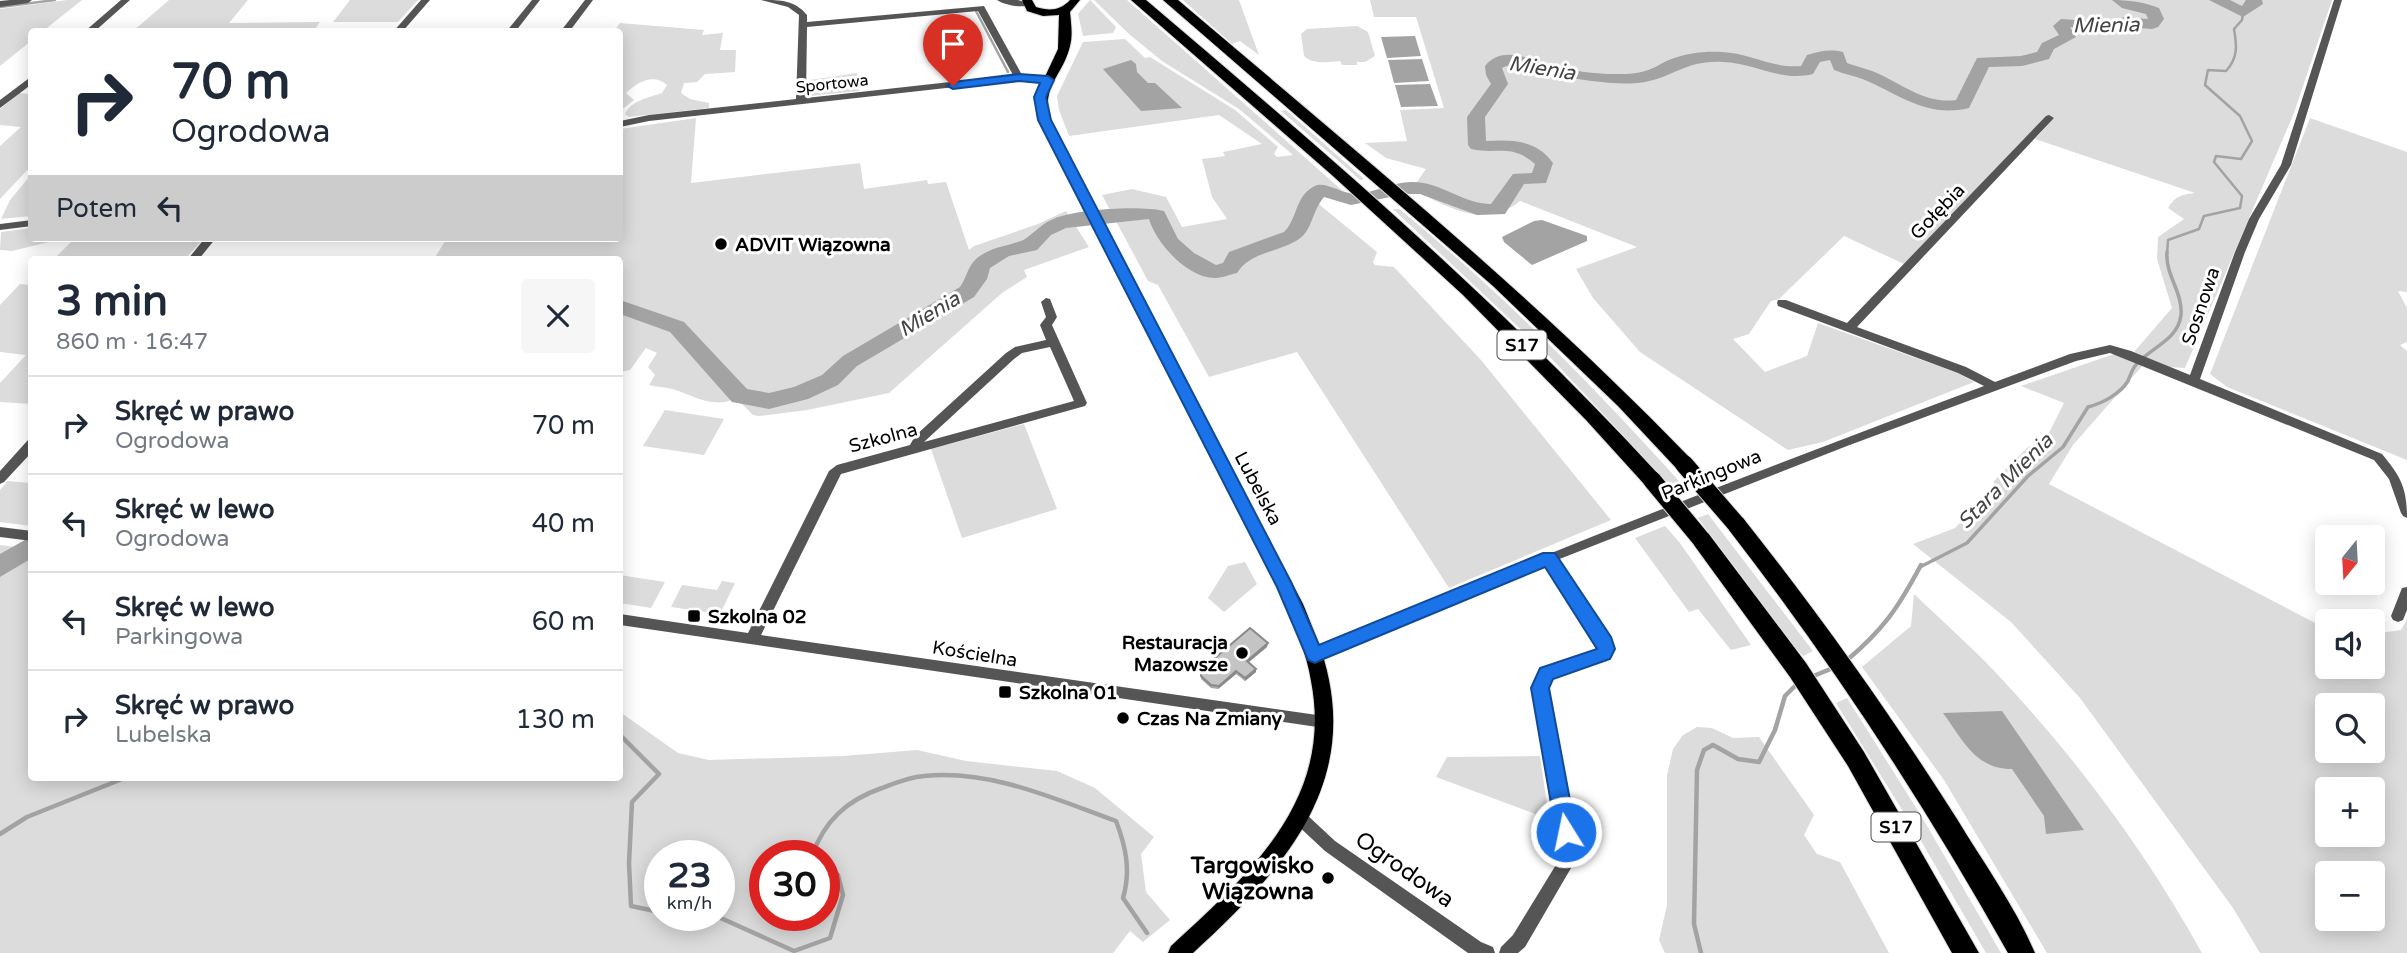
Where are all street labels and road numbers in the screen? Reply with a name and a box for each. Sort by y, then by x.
street label: Sportowa [795,70,869,98]
street label: Gołębia [1906,179,1970,244]
street label: Sosnowa [2177,264,2225,348]
road number: S17 [1498,330,1546,360]
street label: Szkolna [847,418,920,458]
street label: Parkingowa [1658,445,1765,505]
street label: Lubelska [1230,448,1287,529]
street label: Kościelna [931,636,1019,672]
road number: S17 [1871,812,1920,842]
street label: Ogrodowa [1349,826,1459,914]

